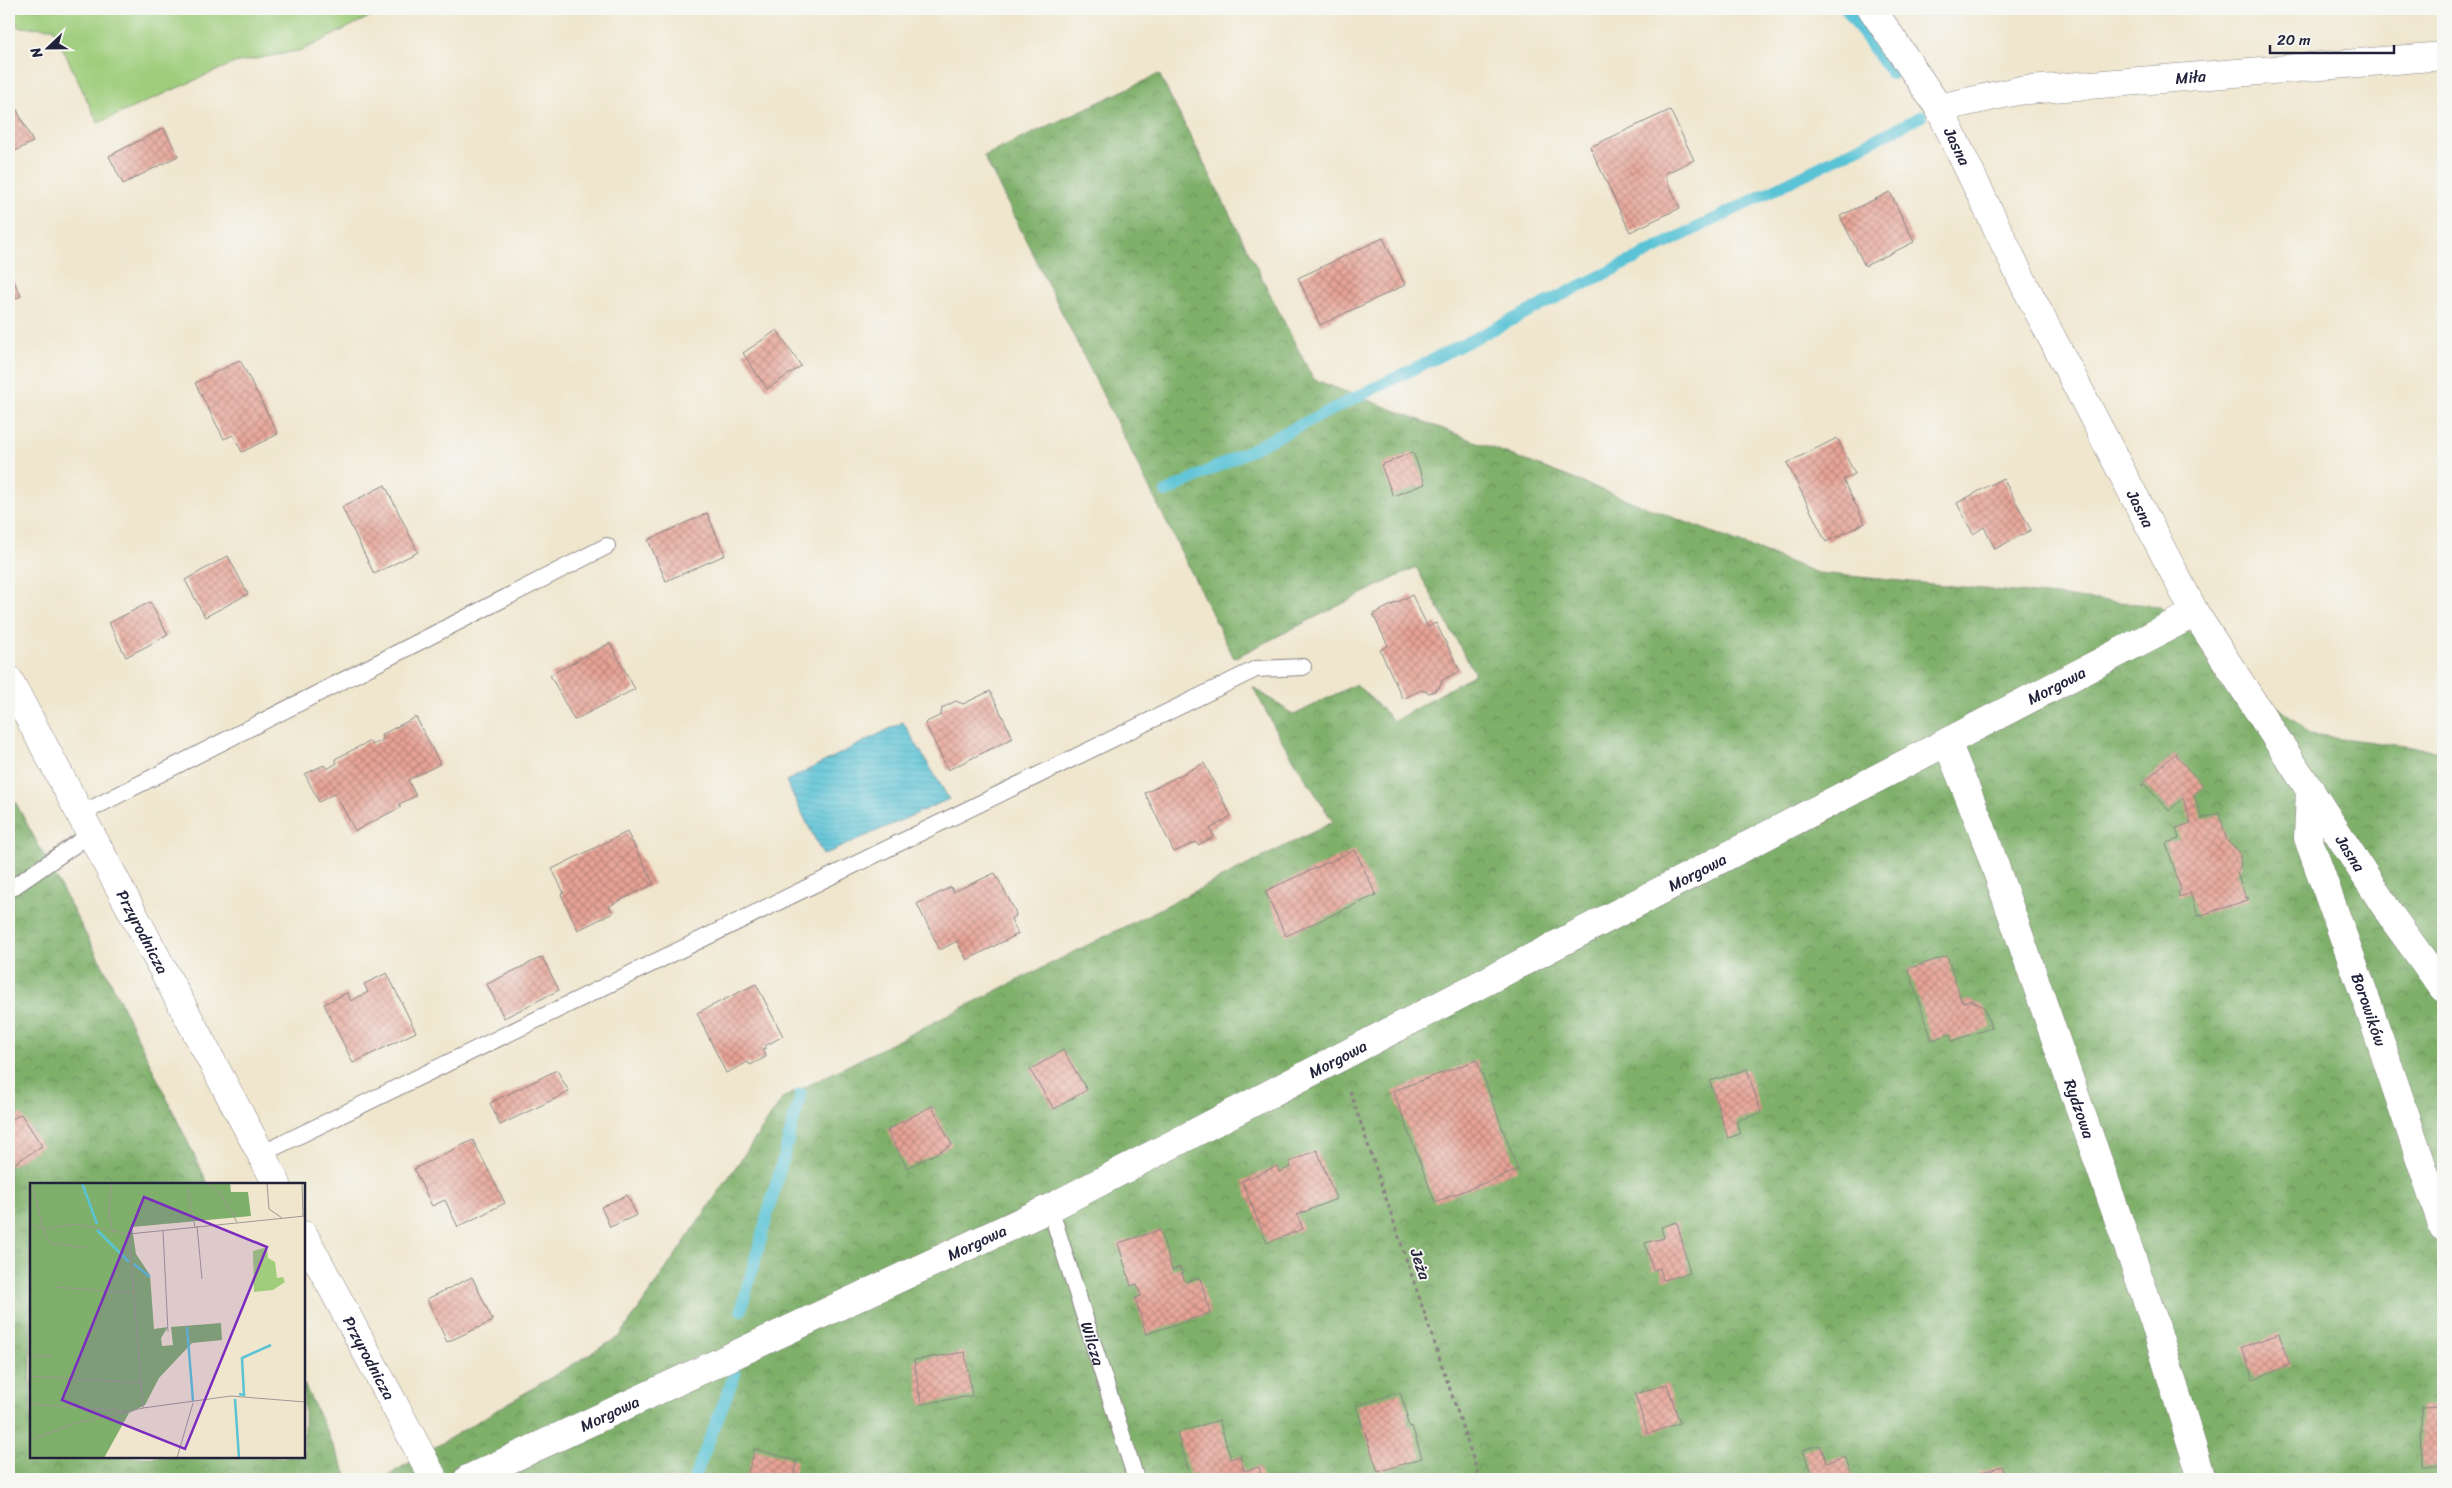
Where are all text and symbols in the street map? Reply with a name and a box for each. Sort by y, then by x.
north arrow [22,22,72,72]
scale bar [2270,22,2393,54]
text: 20 m [2277,27,2311,53]
text: N [23,43,50,63]
street label: Miła [2174,61,2208,93]
street label: Jasna [1935,121,1979,171]
street label: Jasna [2118,484,2163,534]
street label: Morgowa [2022,658,2091,713]
street label: Jasna [2327,828,2374,879]
street label: Morgowa [1662,845,1732,900]
street label: Przyrodnicza [108,884,177,979]
street label: Borowików [2343,969,2395,1051]
street label: Morgowa [1303,1032,1372,1086]
street label: Rydzowa [2055,1075,2103,1143]
inset map [30,1183,305,1458]
street label: Morgowa [942,1216,1012,1269]
street label: Jeża [1401,1244,1440,1285]
street label: Przyrodnicza [334,1310,403,1405]
street label: Wilcza [1072,1318,1113,1370]
street label: Morgowa [575,1387,644,1440]

